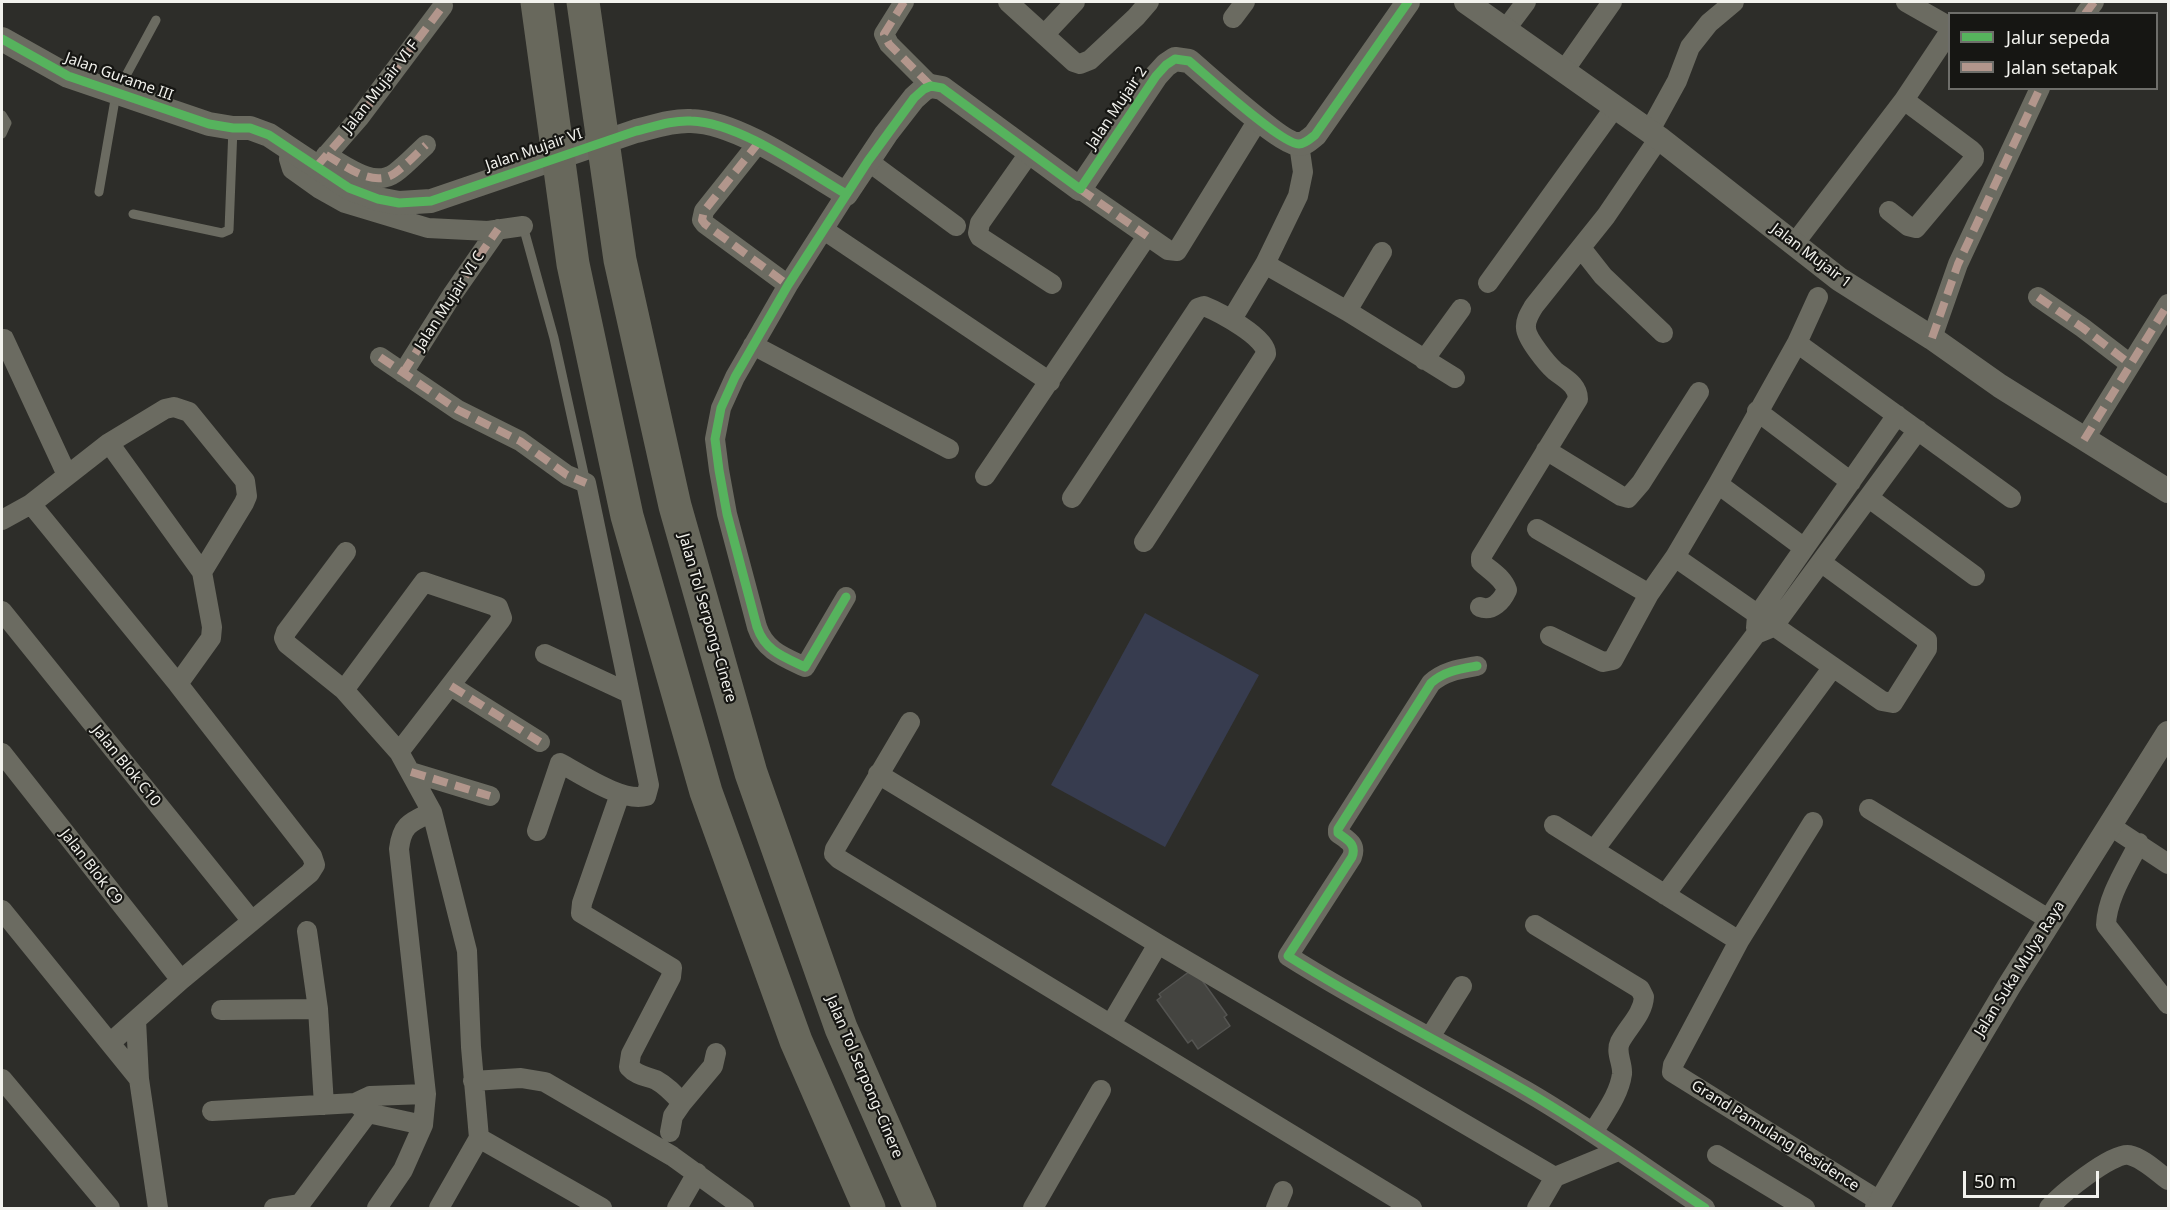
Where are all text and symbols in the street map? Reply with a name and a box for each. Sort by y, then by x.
legend [1948,12,2158,90]
text: Jalur sepeda [2006,25,2110,49]
street label: Jalan Mujair VI F [339,37,423,137]
street label: Jalan Gurame III [62,49,176,105]
text: Jalan setapak [2006,55,2118,79]
street label: Jalan Mujair 2 [1083,63,1151,153]
street label: Jalan Mujair VI [483,125,585,175]
street label: Jalan Mujair 1 [1767,220,1855,292]
street label: Jalan Mujair VI C [411,248,489,354]
street label: Jalan Tol Serpong–Cinere [674,532,740,704]
street label: Jalan Blok C10 [88,722,164,810]
street label: Jalan Blok C9 [56,826,126,908]
street label: Jalan Suka Mulya Raya [1971,898,2069,1040]
street label: Jalan Tol Serpong–Cinere [822,993,906,1161]
street label: Grand Pamulang Residence [1688,1077,1862,1195]
scale bar [1966,1159,2102,1197]
text: 50 m [1974,1169,2016,1193]

